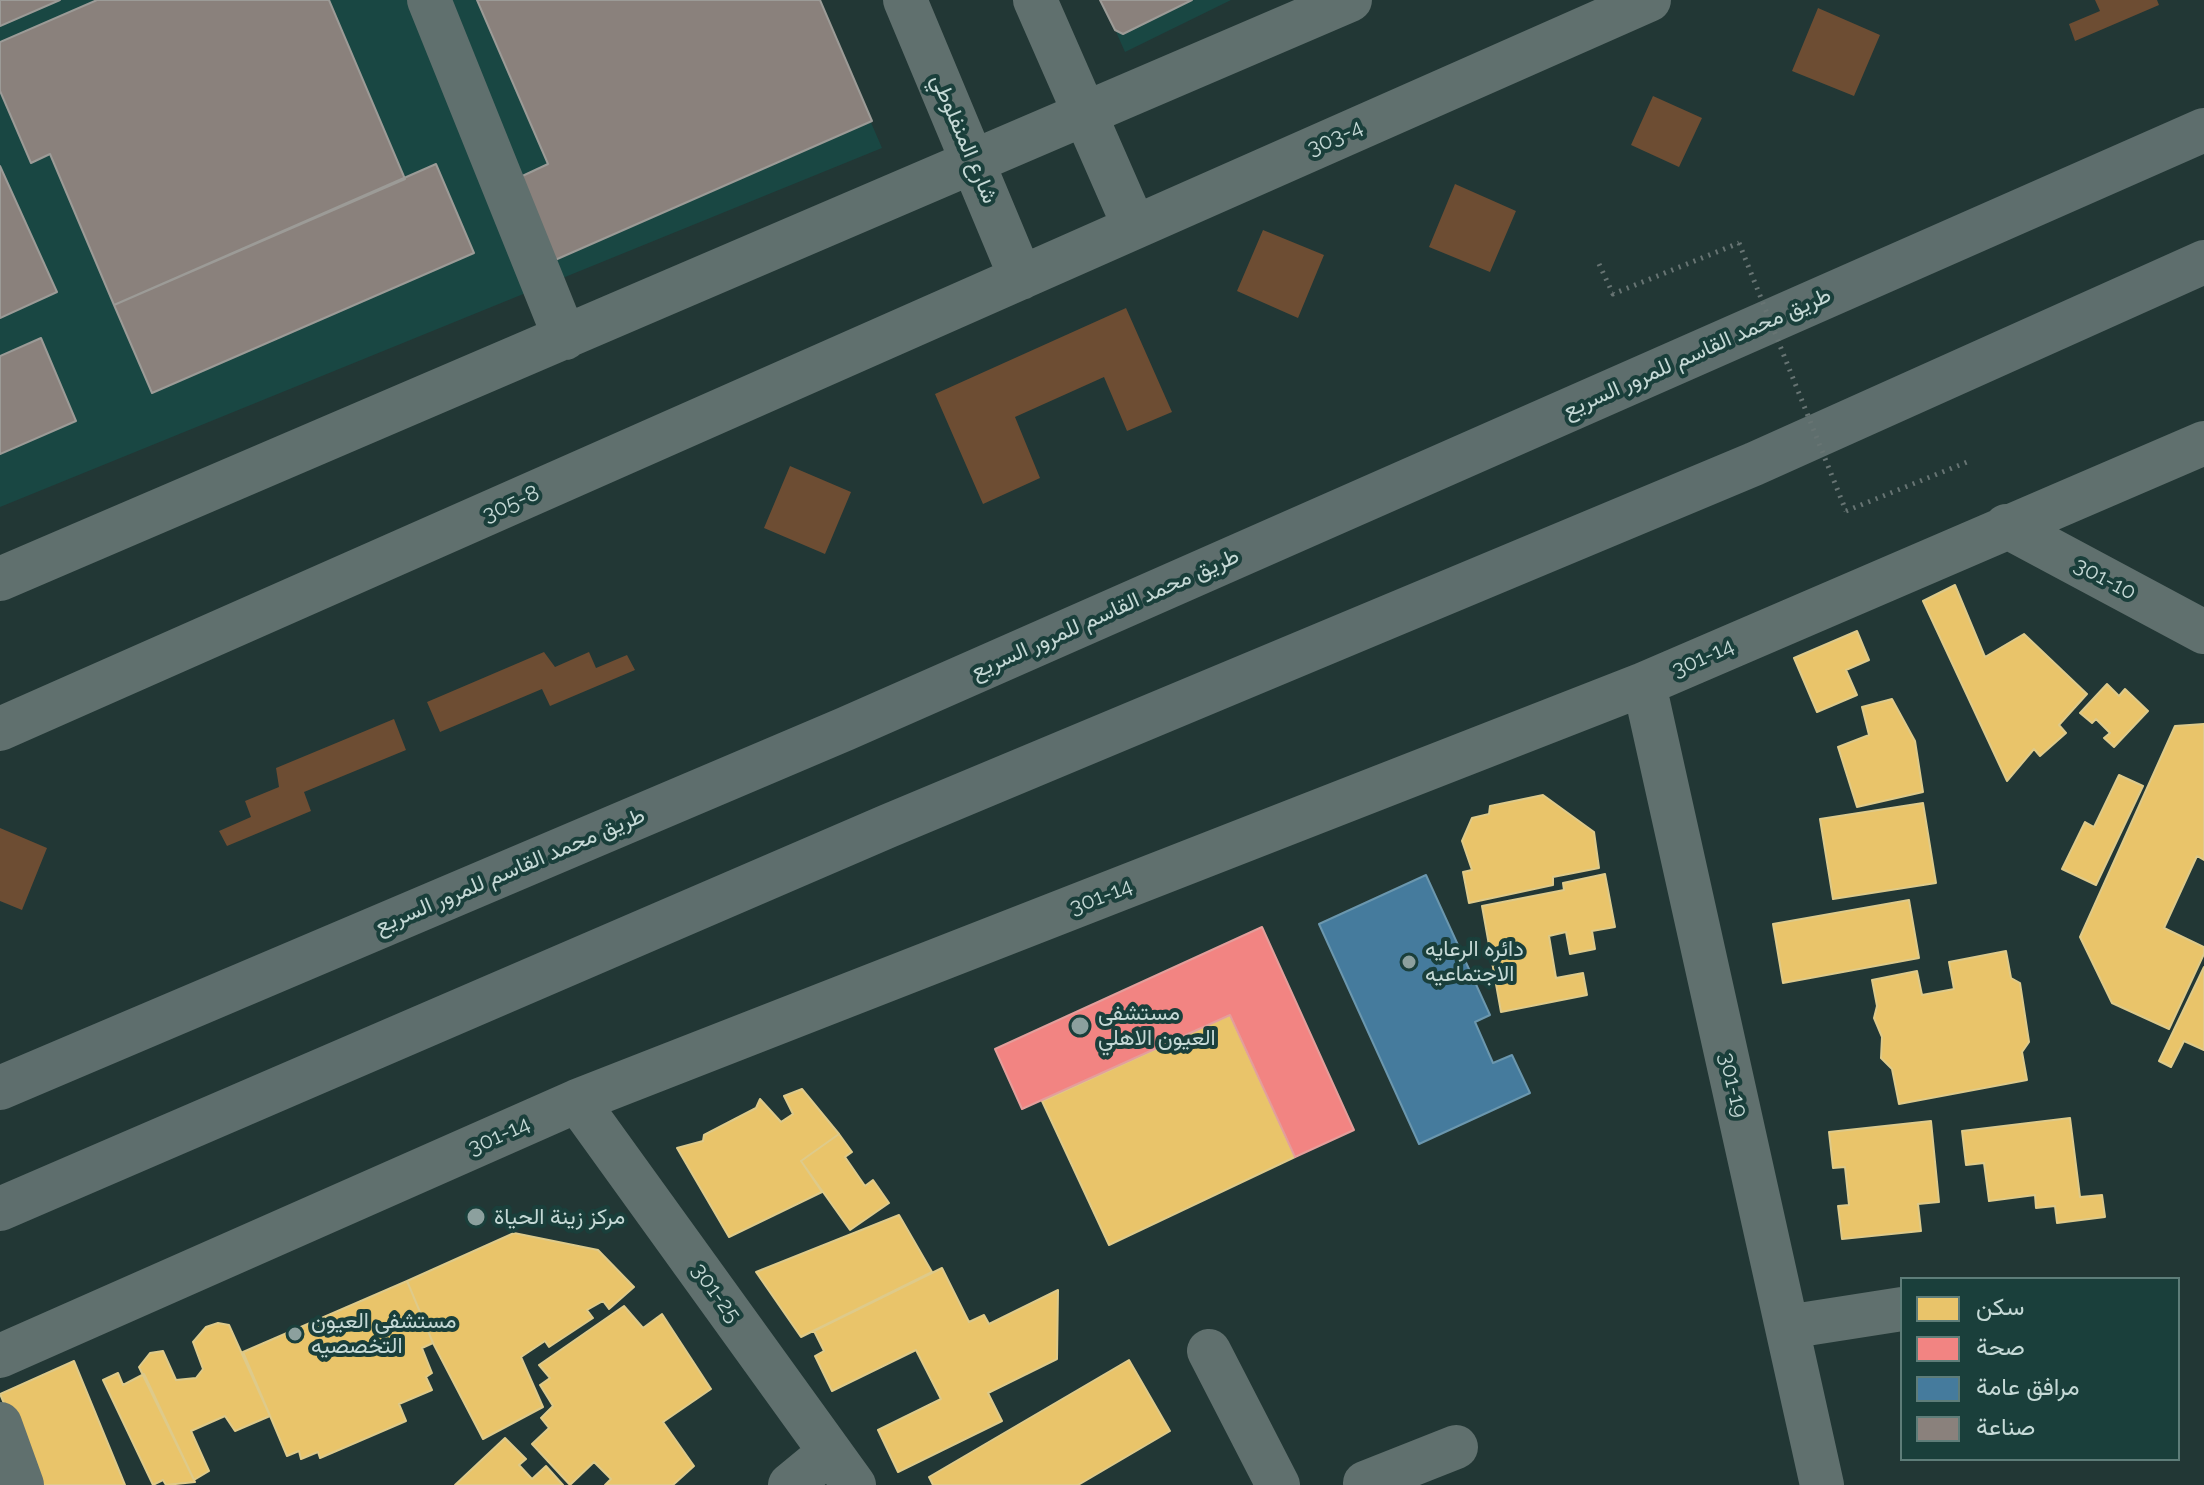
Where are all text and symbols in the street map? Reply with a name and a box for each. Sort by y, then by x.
street label: شارع المنفلوطي [925,70,1003,208]
street label: 303-4 [1303,114,1367,162]
street label: طريق محمد القاسم للمرور السريع [1559,282,1835,424]
street label: 305-8 [478,480,544,528]
street label: طريق محمد القاسم للمرور السريع [967,543,1243,685]
street label: 301-10 [2069,552,2141,606]
street label: 301-14 [1668,633,1738,683]
street label: طريق محمد القاسم للمرور السريع [371,802,649,940]
street label: 301-14 [1066,873,1136,921]
place label: دائره الرعايه الاجتماعيه [1425,936,1524,988]
marker: دائره الرعايه الاجتماعيه [1400,953,1418,971]
place label: مستشفى العيون الاهلي [1098,1000,1216,1052]
marker: مستشفى العيون الاهلي [1069,1015,1091,1037]
street label: 301-19 [1713,1050,1753,1120]
street label: 301-14 [464,1111,534,1161]
place label: مركز زينة الحياة [494,1204,625,1230]
marker: مركز زينة الحياة [465,1206,487,1228]
street label: 301-25 [686,1258,746,1328]
legend [1900,1277,2180,1461]
text: سكن [1976,1292,2025,1321]
place label: مستشفى العيون التخصصيه [311,1308,456,1360]
marker: مستشفى العيون التخصصيه [286,1325,304,1343]
text: صحة [1976,1332,2025,1361]
text: مرافق عامة [1976,1372,2080,1401]
text: صناعة [1976,1412,2035,1441]

